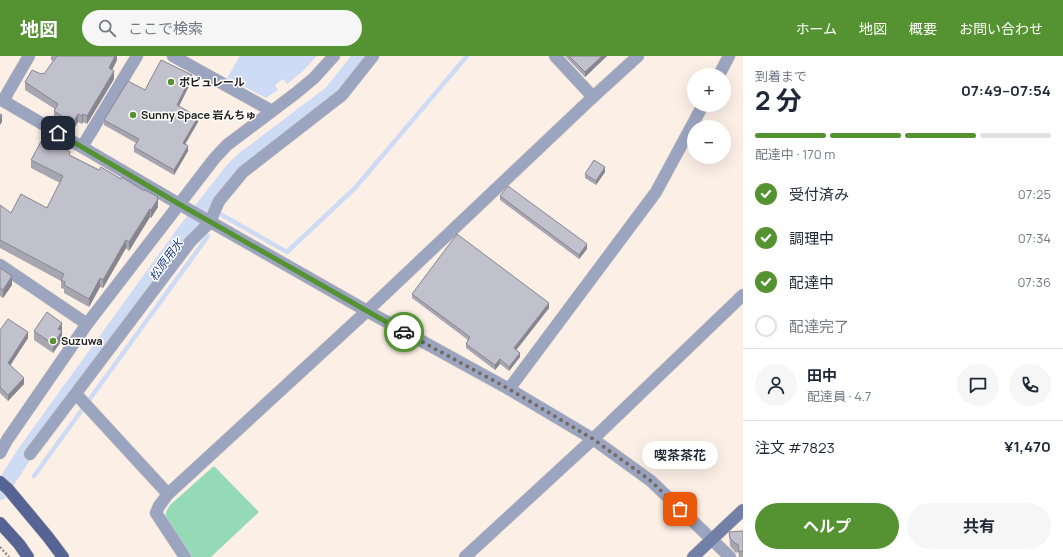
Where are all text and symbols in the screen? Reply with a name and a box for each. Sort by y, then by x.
search box [82,10,362,46]
text: 地図 [20,16,58,42]
icon: search [96,17,118,39]
text: ここで検索 [128,18,203,39]
text: ホーム [795,19,837,38]
text: 地図 [859,19,887,38]
text: 概要 [909,19,937,38]
text: お問い合わせ [959,19,1043,38]
text: 到着まで [755,67,807,85]
map controls [687,68,731,164]
button: + [687,68,731,112]
place label: ポピュレール [179,74,245,89]
marker: ポピュレール [166,77,176,87]
text: 07:49–07:54 [961,80,1051,101]
text: 2 分 [755,82,802,118]
place label: Sunny Space 岩んちゅ [141,107,256,122]
marker: Sunny Space 岩んちゅ [128,110,138,120]
pin [41,116,75,150]
button: − [687,120,731,164]
icon: home [47,122,69,144]
text: 配達中 · 170 m [755,145,835,163]
icon: check [755,183,777,205]
text: 受付済み [789,184,849,205]
text: 07:25 [1018,185,1051,203]
icon: check [755,227,777,249]
text: 調理中 [789,228,834,249]
text: 07:34 [1018,229,1051,247]
water label: 松原用水 [145,234,188,284]
icon: check [755,271,777,293]
text: 配達中 [789,272,834,293]
text: 07:36 [1017,273,1051,291]
courier [384,312,424,352]
text: 配達完了 [789,316,849,337]
icon: car [393,321,415,343]
place label: Suzuwa [61,333,103,348]
marker: Suzuwa [48,336,58,346]
button: person [755,364,797,406]
button: chat [957,364,999,406]
button: phone [1009,364,1051,406]
text: 田中 [807,365,837,386]
text: 配達員 · 4.7 [807,387,871,405]
text: ¥1,470 [1004,436,1051,457]
text: 注文 #7823 [755,437,835,458]
callout: 喫茶茶花 [642,441,718,469]
text: 喫茶茶花 [654,446,706,464]
pin [663,492,697,526]
icon: bag [669,498,691,520]
button: ヘルプ [755,503,899,549]
button: 共有 [907,503,1051,549]

